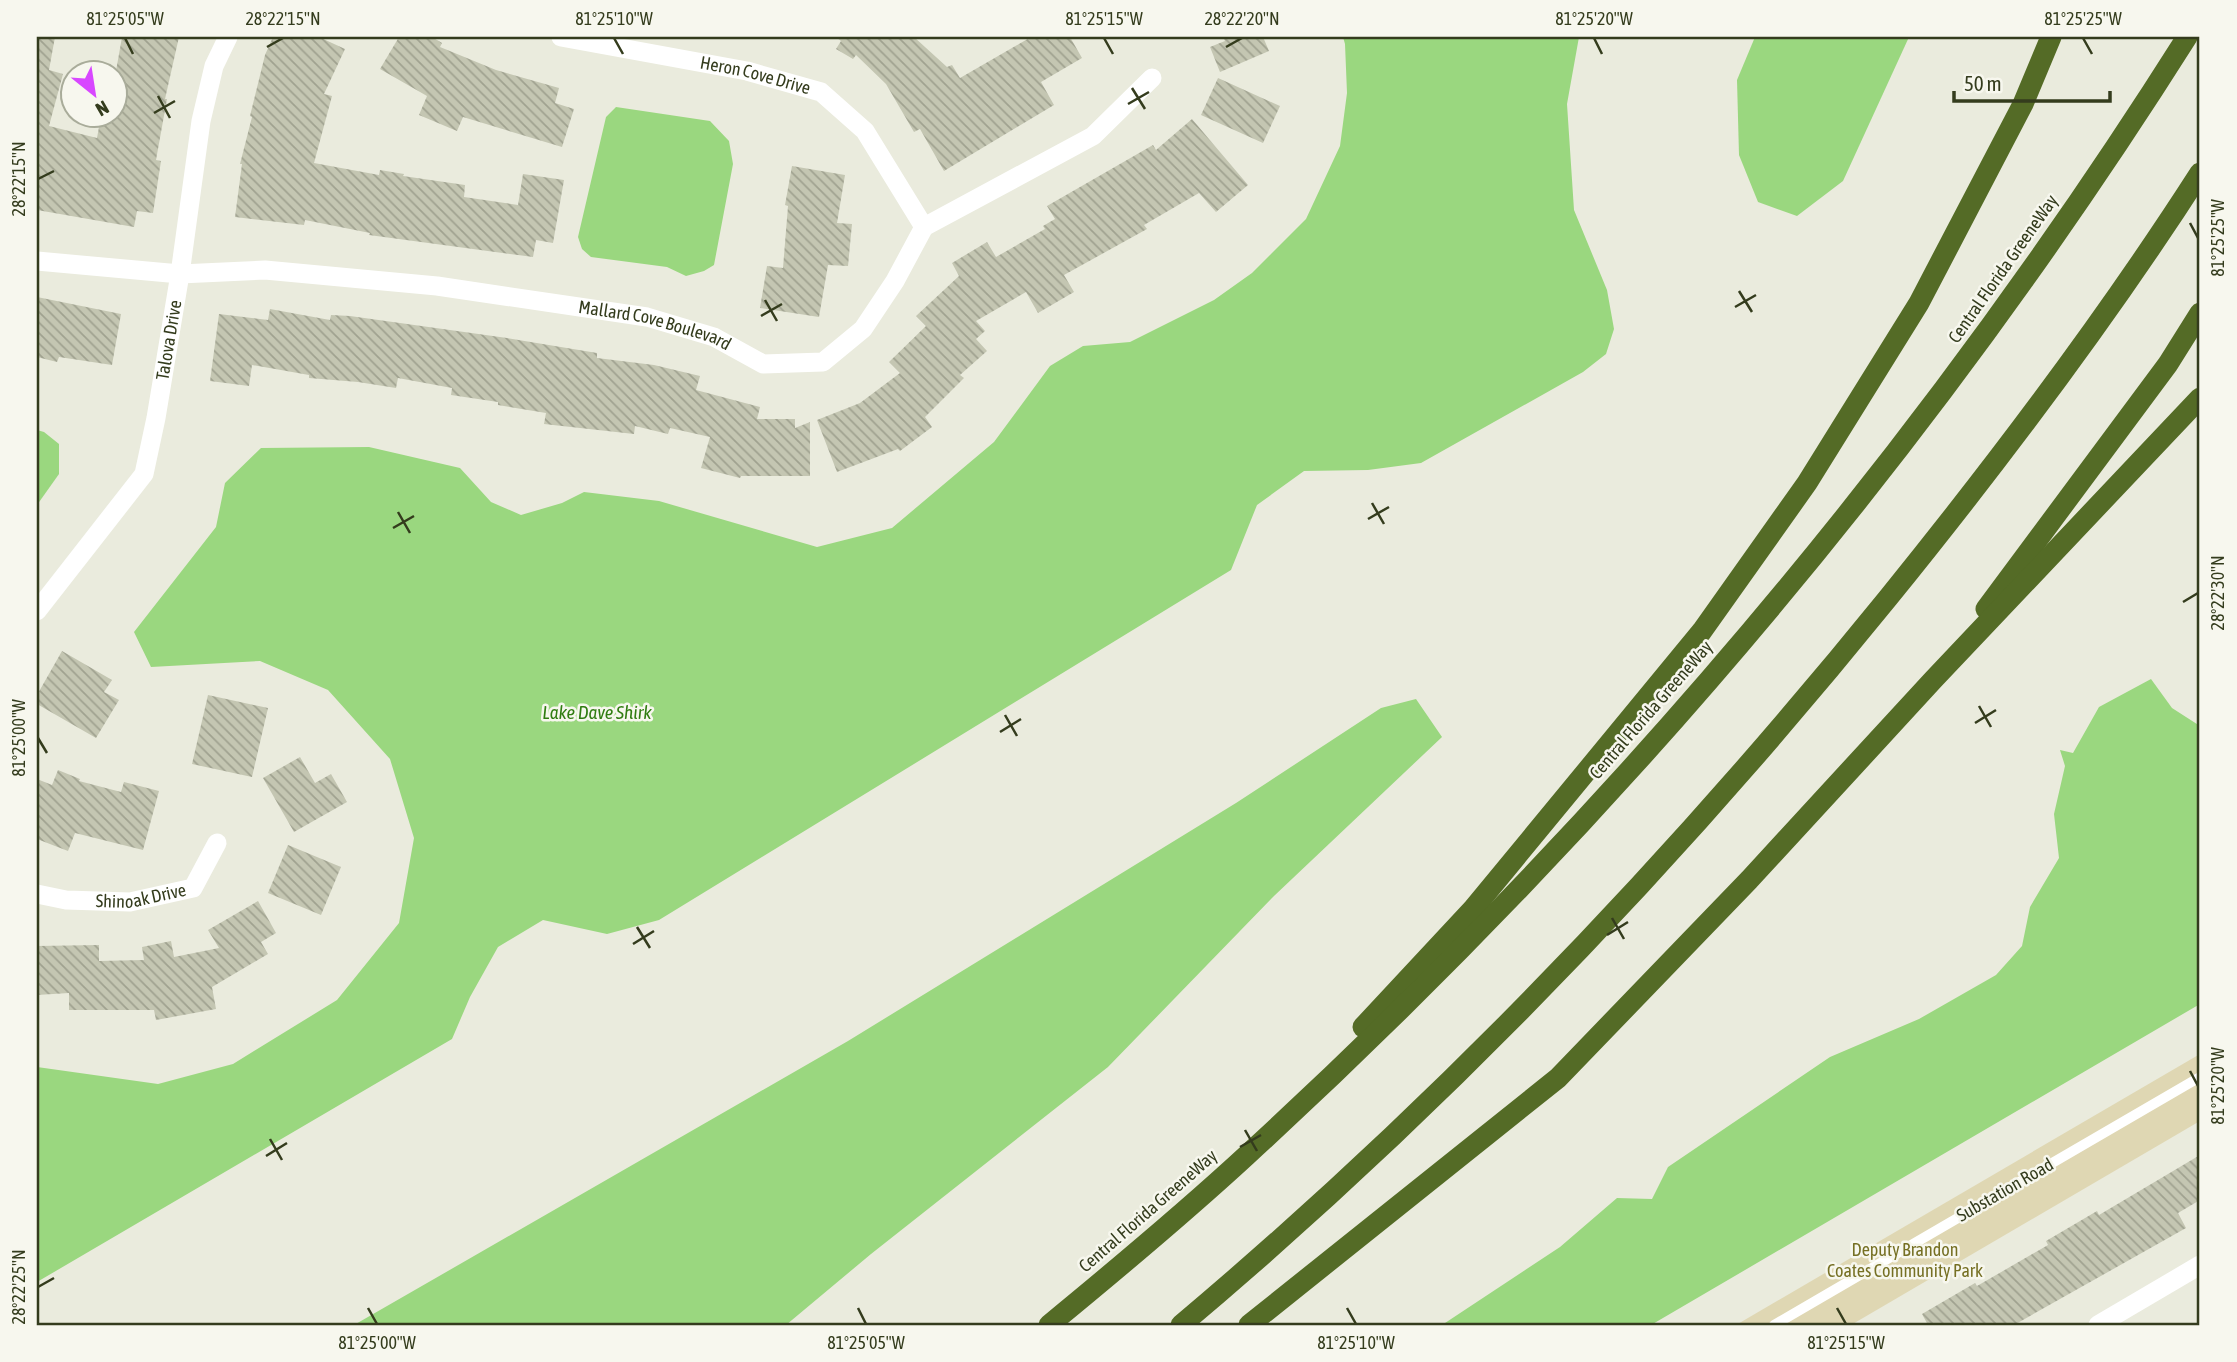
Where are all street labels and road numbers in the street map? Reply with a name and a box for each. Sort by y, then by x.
street label: Heron Cove Drive [698,52,813,98]
street label: Central Florida GreeneWay [1943,191,2062,347]
street label: Mallard Cove Boulevard [577,296,735,354]
street label: Talova Drive [151,298,185,382]
street label: Central Florida GreeneWay [1585,636,1716,783]
street label: Shinoak Drive [95,879,188,912]
street label: Central Florida GreeneWay [1074,1145,1221,1276]
street label: Substation Road [1953,1153,2057,1226]

